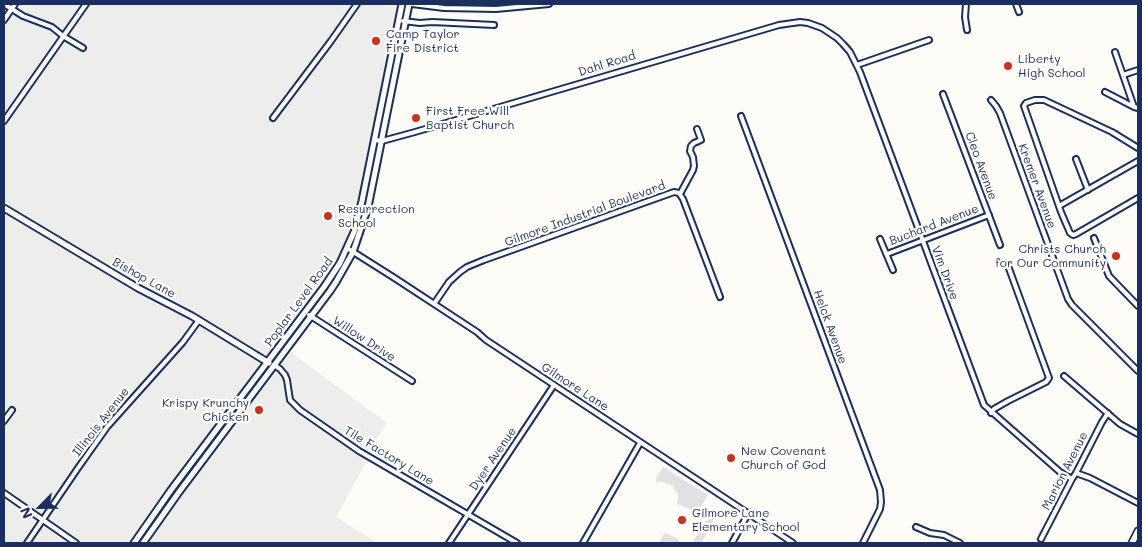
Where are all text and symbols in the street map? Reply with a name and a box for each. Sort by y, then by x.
place label: Camp Taylor Fire District [386,27,459,55]
marker: Camp Taylor Fire District [370,35,382,47]
street label: Dahl Road [577,48,637,80]
place label: Liberty High School [1018,52,1086,80]
marker: Liberty High School [1002,60,1014,72]
place label: First Free Will Baptist Church [426,104,514,132]
marker: First Free Will Baptist Church [410,112,422,124]
street label: Cleo Avenue [962,130,1000,202]
street label: Kremer Avenue [1015,142,1059,230]
street label: Gilmore Industrial Boulevard [503,178,667,250]
street label: Buchard Avenue [887,201,981,249]
place label: Resurrection School [338,202,415,230]
marker: Resurrection School [322,210,334,222]
place label: Christs Church for Our Community [995,242,1106,270]
street label: Vim Drive [929,244,961,302]
marker: Christs Church for Our Community [1110,250,1122,262]
street label: Bishop Lane [110,255,178,301]
street label: Poplar Level Road [262,255,336,349]
street label: Helck Avenue [810,288,850,366]
street label: Willow Drive [330,313,398,365]
street label: Gilmore Lane [539,360,611,414]
street label: Illinois Avenue [70,385,132,459]
place label: Krispy Krunchy Chicken [162,396,249,424]
marker: Krispy Krunchy Chicken [253,404,265,416]
street label: Tile Factory Lane [341,423,437,489]
street label: Dyer Avenue [467,425,519,493]
street label: Marion Avenue [1039,429,1091,513]
place label: New Covenant Church of God [741,444,826,472]
marker: New Covenant Church of God [725,452,737,464]
north arrow [15,482,65,532]
text: N [15,504,37,522]
place label: Gilmore Lane Elementary School [692,506,800,534]
marker: Gilmore Lane Elementary School [676,514,688,526]

